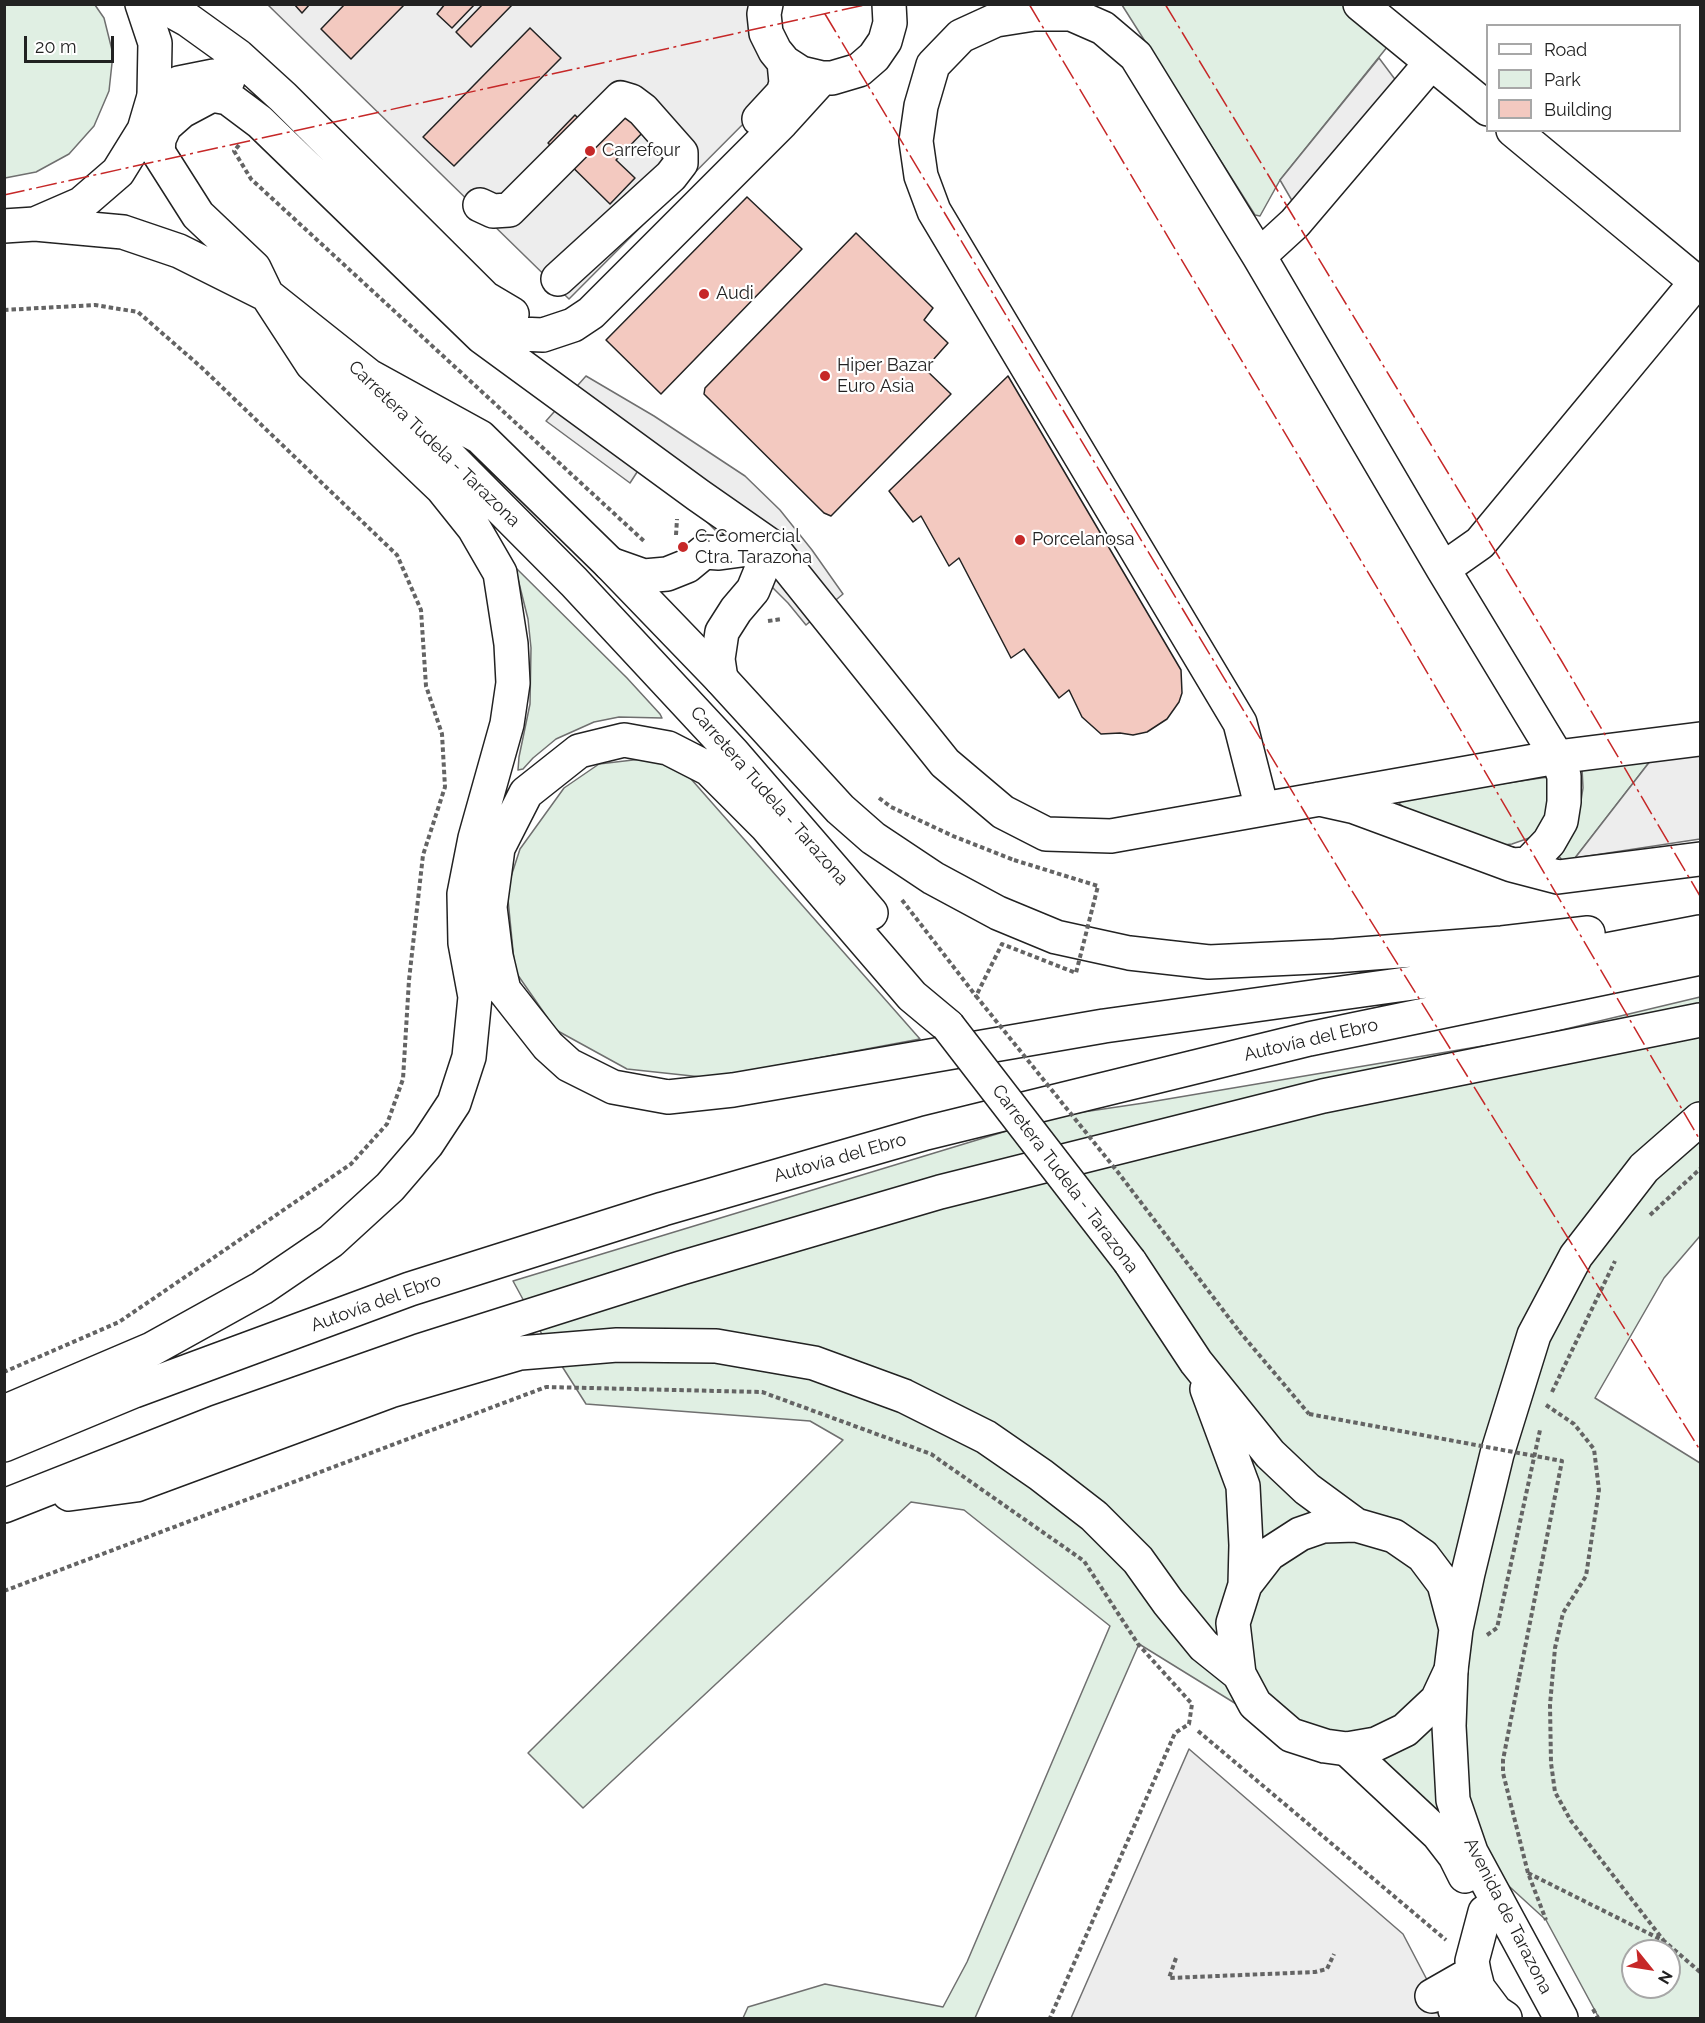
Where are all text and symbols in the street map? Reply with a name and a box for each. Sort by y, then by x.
scale bar [27,24,117,62]
legend [1486,24,1681,132]
text: 20 m [35,36,77,57]
text: Road [1544,39,1587,60]
text: Park [1544,69,1581,90]
text: Building [1544,99,1612,120]
place label: Carrefour [602,140,680,162]
marker: Carrefour [583,144,597,158]
place label: Audi [716,283,754,305]
marker: Audi [697,287,711,301]
place label: Hiper Bazar Euro Asia [837,355,934,398]
street label: Carretera Tudela - Tarazona [344,356,524,532]
marker: Hiper Bazar Euro Asia [818,369,832,383]
place label: C. Comercial Ctra. Tarazona [695,526,812,568]
place label: Porcelanosa [1032,529,1135,551]
marker: Porcelanosa [1013,533,1027,547]
marker: C. Comercial Ctra. Tarazona [676,540,690,554]
street label: Carretera Tudela - Tarazona [685,702,853,890]
street label: Autovía del Ebro [1242,1014,1380,1066]
street label: Carretera Tudela - Tarazona [987,1081,1143,1277]
street label: Autovía del Ebro [771,1129,909,1187]
street label: Autovía del Ebro [308,1269,444,1337]
street label: Avenida de Tarazona [1459,1834,1557,1998]
north arrow [1621,1939,1681,1999]
text: N [1654,1967,1677,1987]

